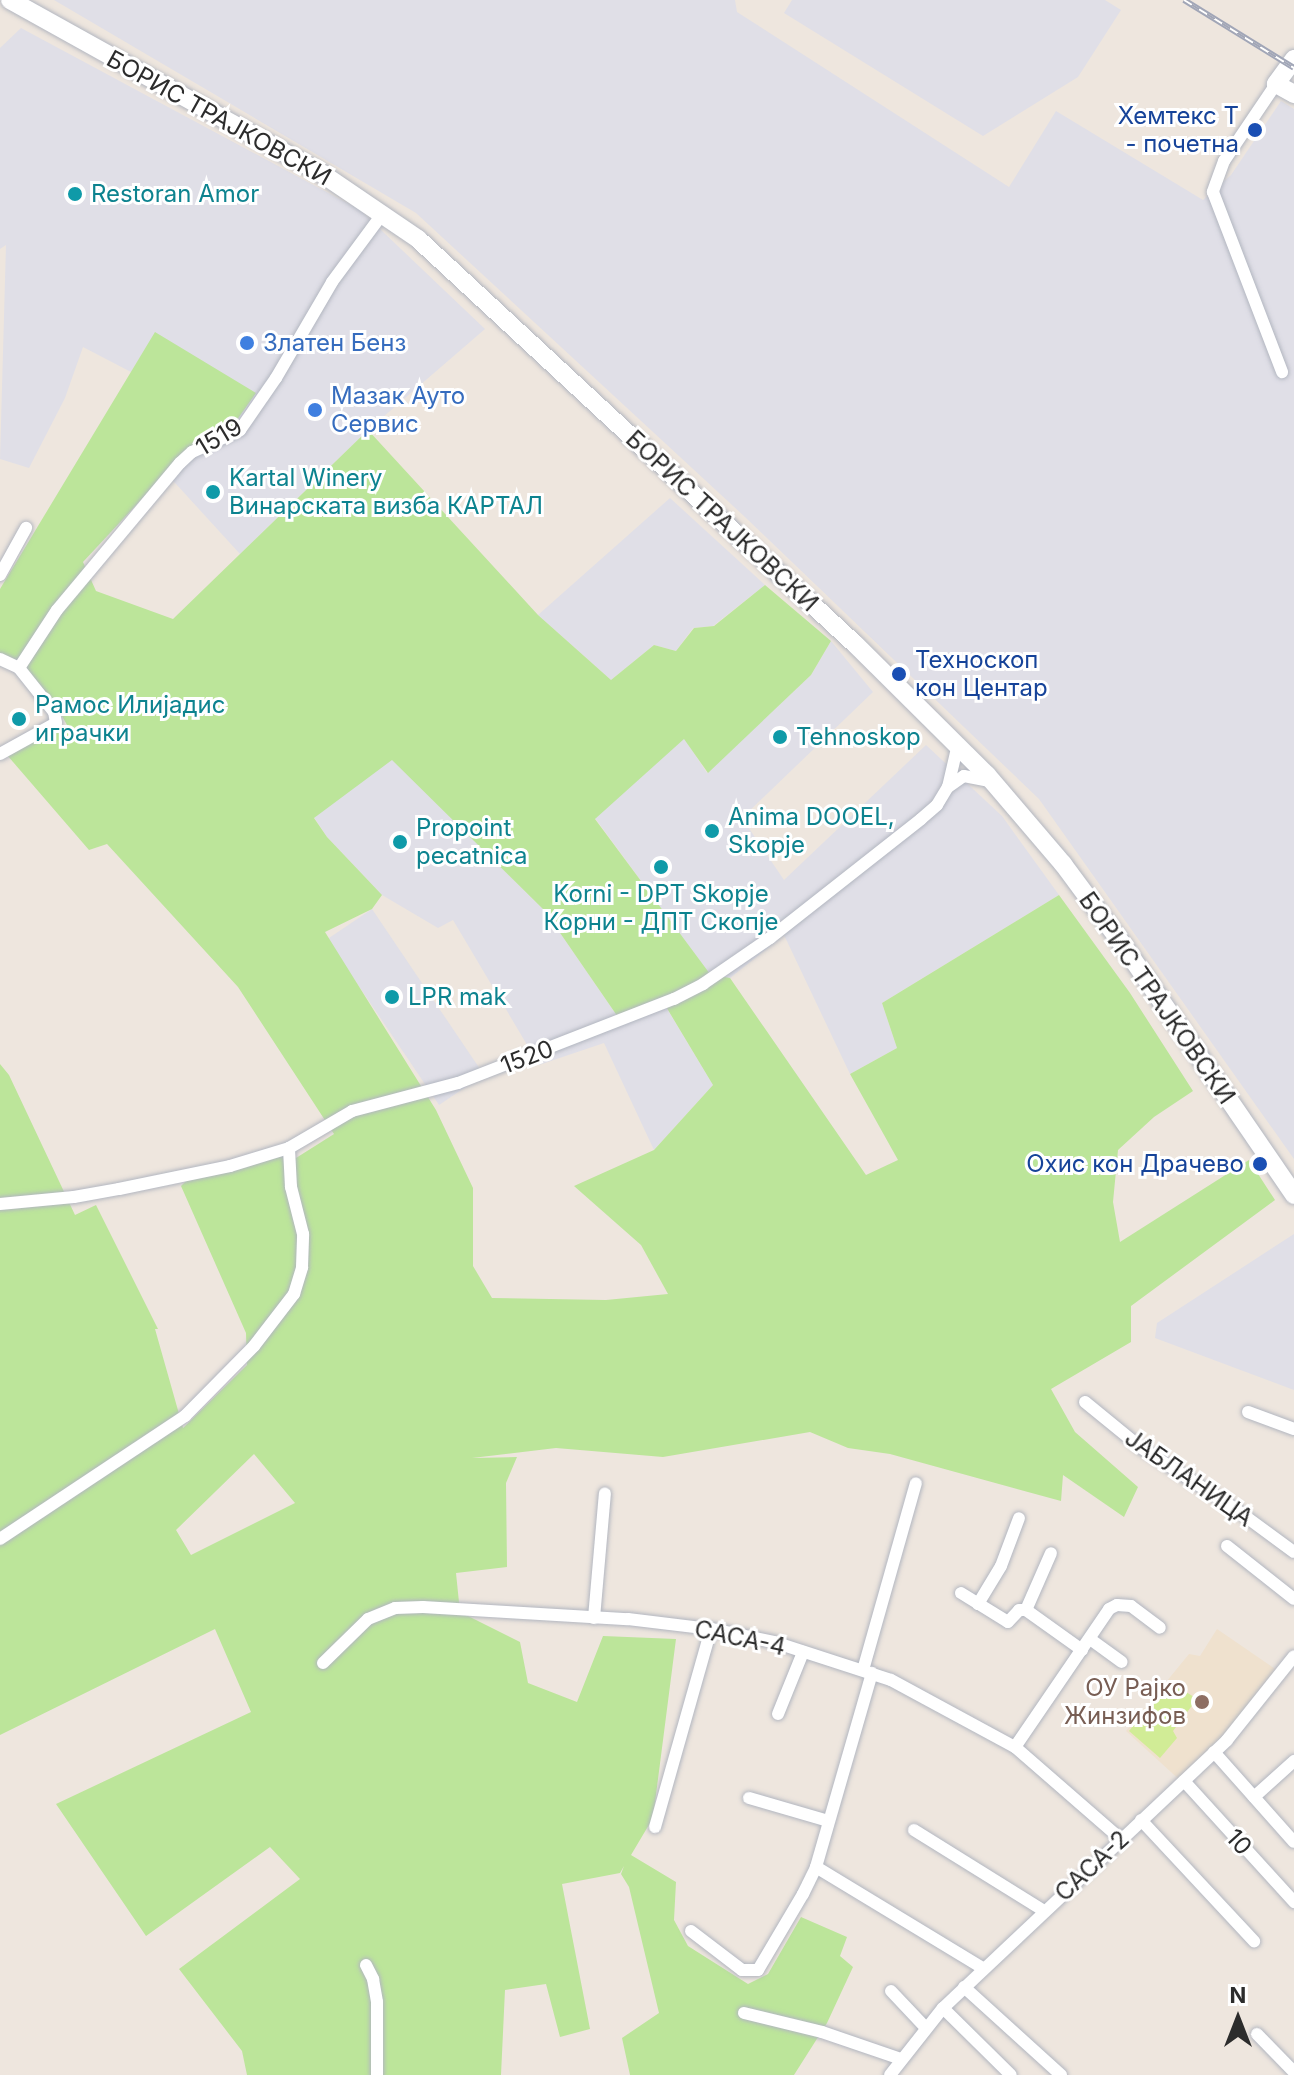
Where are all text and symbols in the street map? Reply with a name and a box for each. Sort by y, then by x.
street label: БОРИС ТРАЈКОВСКИ [102,44,336,192]
place label: Хемтекс Т - почетна [1118,102,1239,158]
marker: Хемтекс Т - почетна [1246,121,1264,139]
place label: Restoran Amor [91,180,259,208]
marker: Restoran Amor [66,185,84,203]
place label: Златен Бенз [263,329,406,357]
marker: Златен Бенз [238,334,256,352]
place label: Мазак Ауто Сервис [331,382,465,438]
marker: Мазак Ауто Сервис [306,401,324,419]
street label: 1519 [191,412,247,462]
street label: БОРИС ТРАЈКОВСКИ [620,425,824,617]
place label: Kartal Winery Винарската визба КАРТАЛ [229,464,543,520]
marker: Kartal Winery Винарската визба КАРТАЛ [204,483,222,501]
place label: Техноскоп кон Центар [915,646,1048,702]
marker: Техноскоп кон Центар [890,665,908,683]
place label: Рамос Илијадис играчки [35,691,225,747]
marker: Рамос Илијадис играчки [10,710,28,728]
place label: Tehnoskop [796,723,921,751]
marker: Tehnoskop [771,728,789,746]
place label: Anima DOOEL, Skopje [728,803,895,859]
place label: Propoint pecatnica [416,814,527,870]
marker: Anima DOOEL, Skopje [703,822,721,840]
marker: Propoint pecatnica [391,833,409,851]
marker: Korni - DPT Skopje Корни - ДПТ Скопје [652,858,670,876]
place label: Korni - DPT Skopje Корни - ДПТ Скопје [543,880,779,936]
street label: БОРИС ТРАЈКОВСКИ [1073,887,1241,1109]
place label: LPR mak [408,983,507,1011]
marker: LPR mak [383,988,401,1006]
street label: 1520 [497,1034,557,1080]
place label: Охис кон Драчево [1026,1150,1244,1178]
marker: Охис кон Драчево [1251,1155,1269,1173]
street label: ЈАБЛАНИЦА [1119,1423,1259,1533]
street label: САСА-4 [692,1614,788,1662]
place label: ОУ Рајко Жинзифов [1064,1674,1186,1730]
marker: ОУ Рајко Жинзифов [1193,1693,1211,1711]
street label: 10 [1220,1823,1258,1861]
street label: САСА-2 [1049,1825,1135,1907]
north arrow [1198,1979,1278,2059]
text: N [1230,1982,1246,2008]

